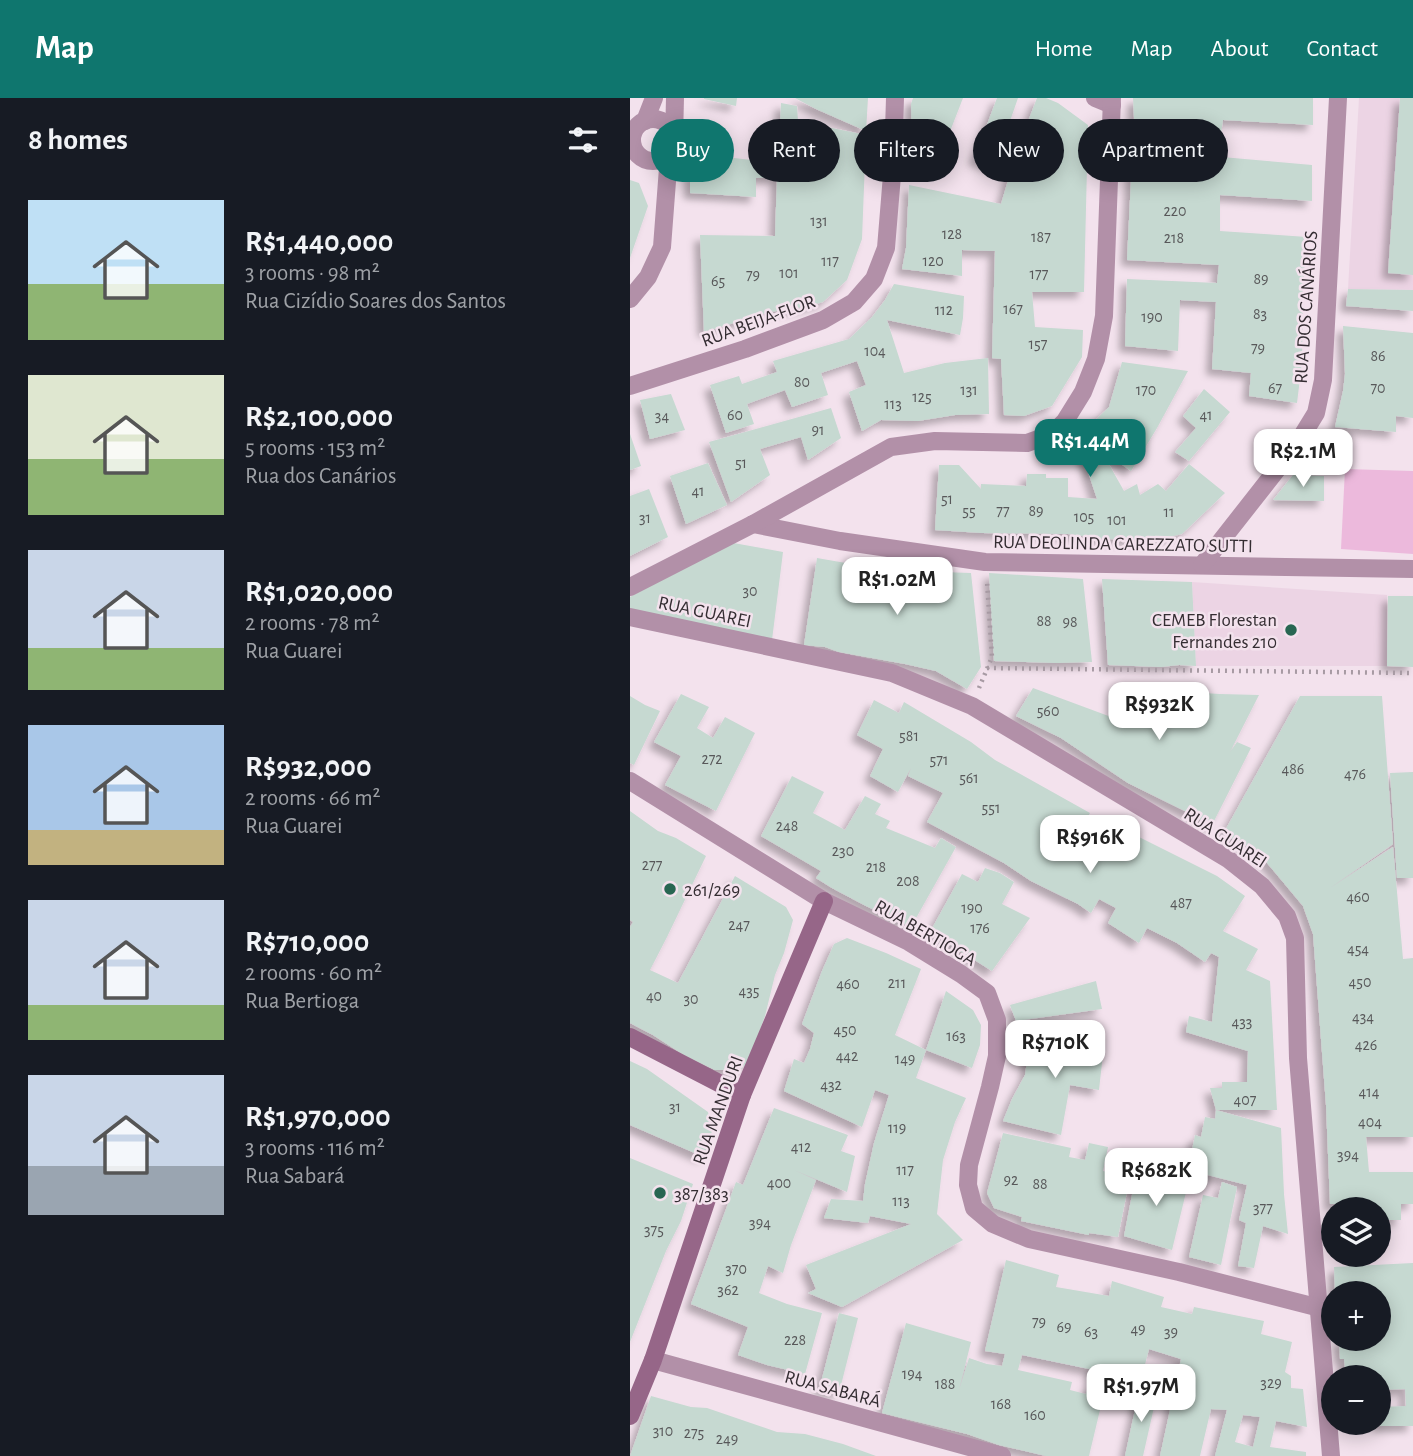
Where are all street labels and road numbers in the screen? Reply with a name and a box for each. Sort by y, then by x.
street label: RUA DOS CANÁRIOS [1290,230,1321,384]
street label: RUA BEIJA-FLOR [699,292,818,351]
street label: RUA DEOLINDA CAREZZATO SUTTI [993,533,1253,556]
street label: RUA GUAREI [656,593,753,632]
street label: RUA GUAREI [1180,805,1270,872]
street label: RUA BERTIOGA [871,897,979,970]
street label: RUA MANDURI [690,1053,747,1168]
street label: RUA SABARÁ [783,1366,883,1411]

